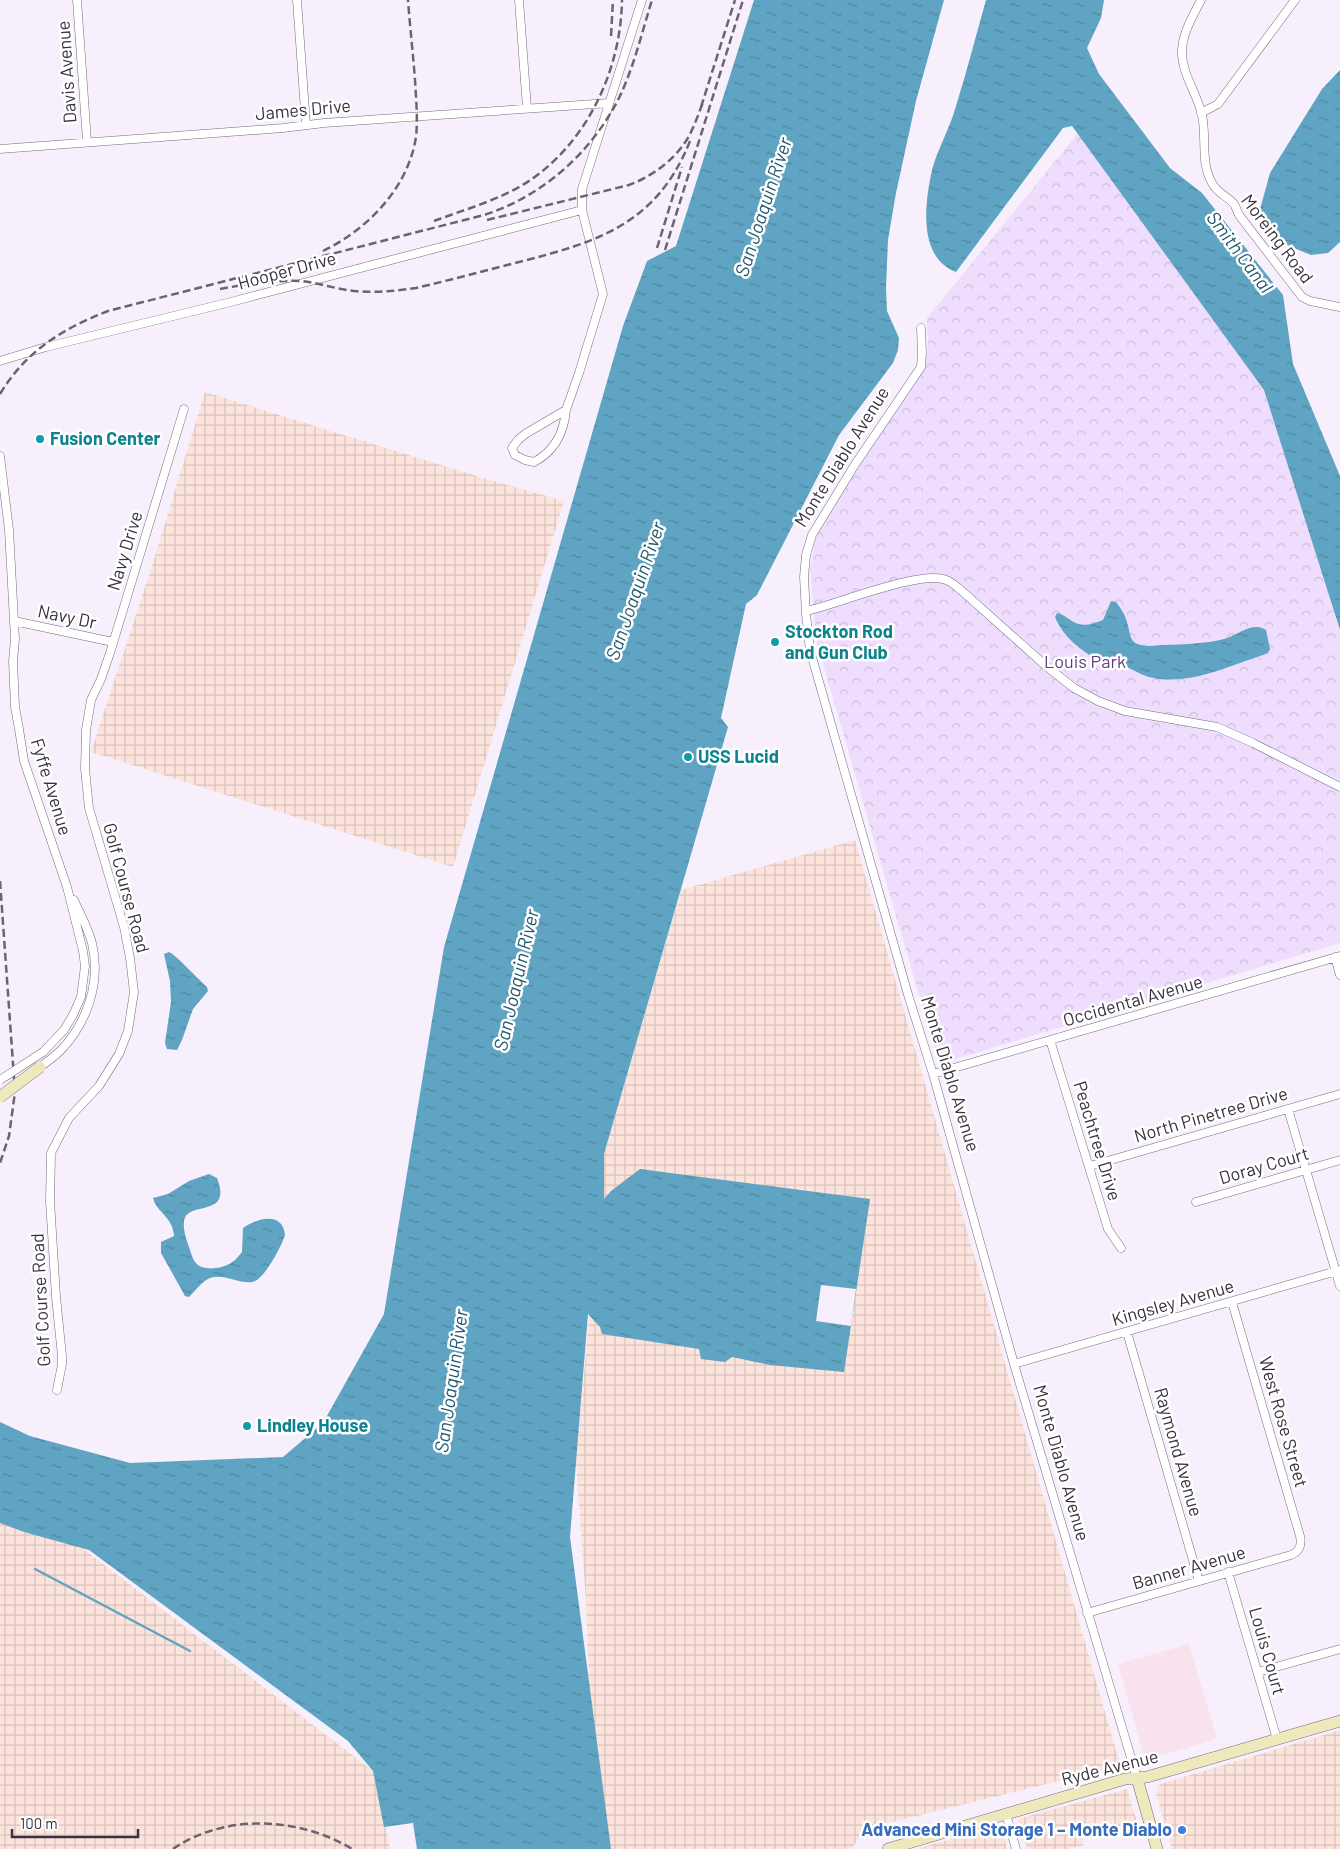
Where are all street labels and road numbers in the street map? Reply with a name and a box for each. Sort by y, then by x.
street label: Davis Avenue [51,20,81,124]
street label: James Drive [254,94,352,124]
street label: Moreing Road [1237,189,1318,287]
street label: Hooper Drive [235,246,338,294]
street label: Monte Diablo Avenue [789,382,893,531]
street label: Navy Drive [102,508,147,593]
street label: Navy Dr [36,599,99,633]
street label: Fyffe Avenue [27,736,77,838]
street label: Golf Course Road [99,820,155,955]
street label: Occidental Avenue [1060,970,1205,1030]
street label: Monte Diablo Avenue [917,993,985,1154]
street label: Peachtree Drive [1069,1078,1127,1203]
street label: North Pinetree Drive [1131,1082,1290,1147]
street label: Doray Court [1216,1142,1311,1188]
street label: Golf Course Road [26,1233,54,1367]
street label: Kingsley Avenue [1109,1274,1236,1330]
street label: West Rose Street [1255,1354,1313,1490]
street label: Monte Diablo Avenue [1029,1382,1095,1543]
street label: Raymond Avenue [1150,1385,1208,1519]
street label: Banner Avenue [1130,1540,1248,1594]
street label: Louis Court [1245,1604,1291,1697]
street label: Ryde Avenue [1059,1744,1161,1790]

